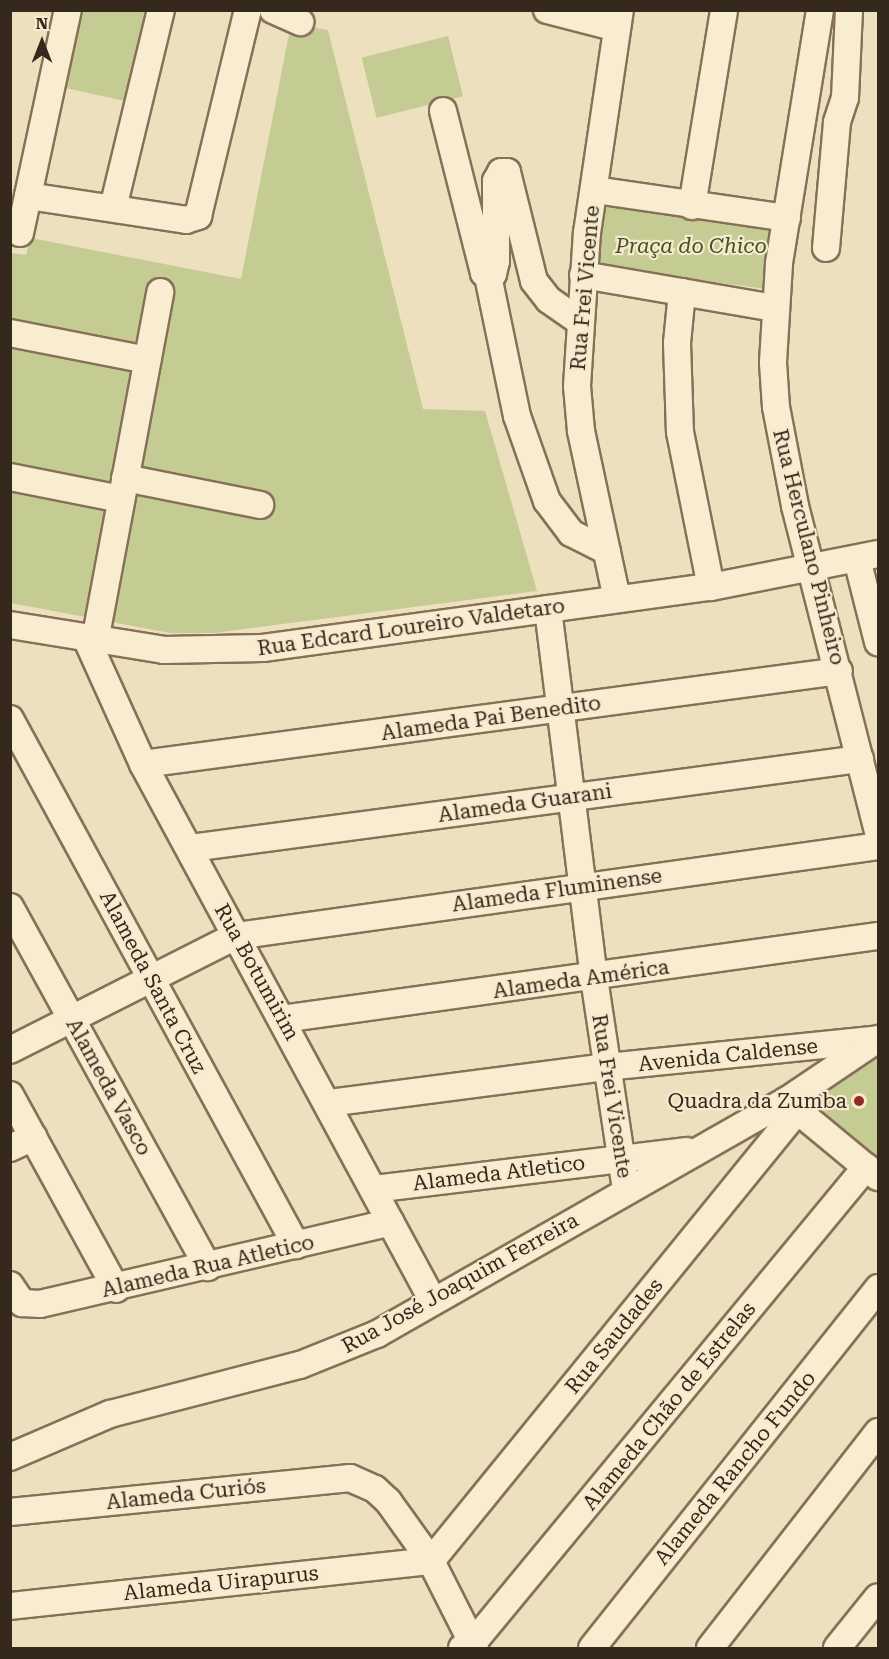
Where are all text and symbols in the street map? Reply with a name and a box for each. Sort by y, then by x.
north arrow [12,12,72,72]
text: N [36,14,48,33]
street label: Rua Frei Vicente [565,204,605,372]
park label: Praça do Chico [615,233,767,259]
street label: Rua Herculano Pinheiro [767,426,851,668]
street label: Rua Edcard Loureiro Valdetaro [256,593,566,661]
street label: Alameda Pai Benedito [379,690,603,746]
street label: Alameda Guarani [436,778,614,828]
street label: Alameda Fluminense [450,863,664,917]
street label: Alameda Santa Cruz [94,886,212,1078]
street label: Rua Botumirim [209,899,305,1045]
street label: Alameda América [491,954,671,1004]
street label: Rua Frei Vicente [587,1012,637,1180]
street label: Alameda Vasco [61,1014,157,1160]
street label: Avenida Caldense [637,1033,819,1077]
place label: Quadra da Zumba [668,1088,847,1114]
marker: Quadra da Zumba [852,1094,866,1108]
street label: Alameda Atletico [411,1150,587,1196]
street label: Rua José Joaquim Ferreira [337,1207,583,1359]
street label: Alameda Rua Atletico [99,1229,317,1303]
street label: Rua Saudades [560,1273,668,1399]
street label: Alameda Chão de Estrelas [577,1297,761,1515]
street label: Alameda Rancho Fundo [649,1366,821,1570]
street label: Alameda Curiós [105,1473,267,1515]
street label: Alameda Uirapurus [122,1560,320,1606]

